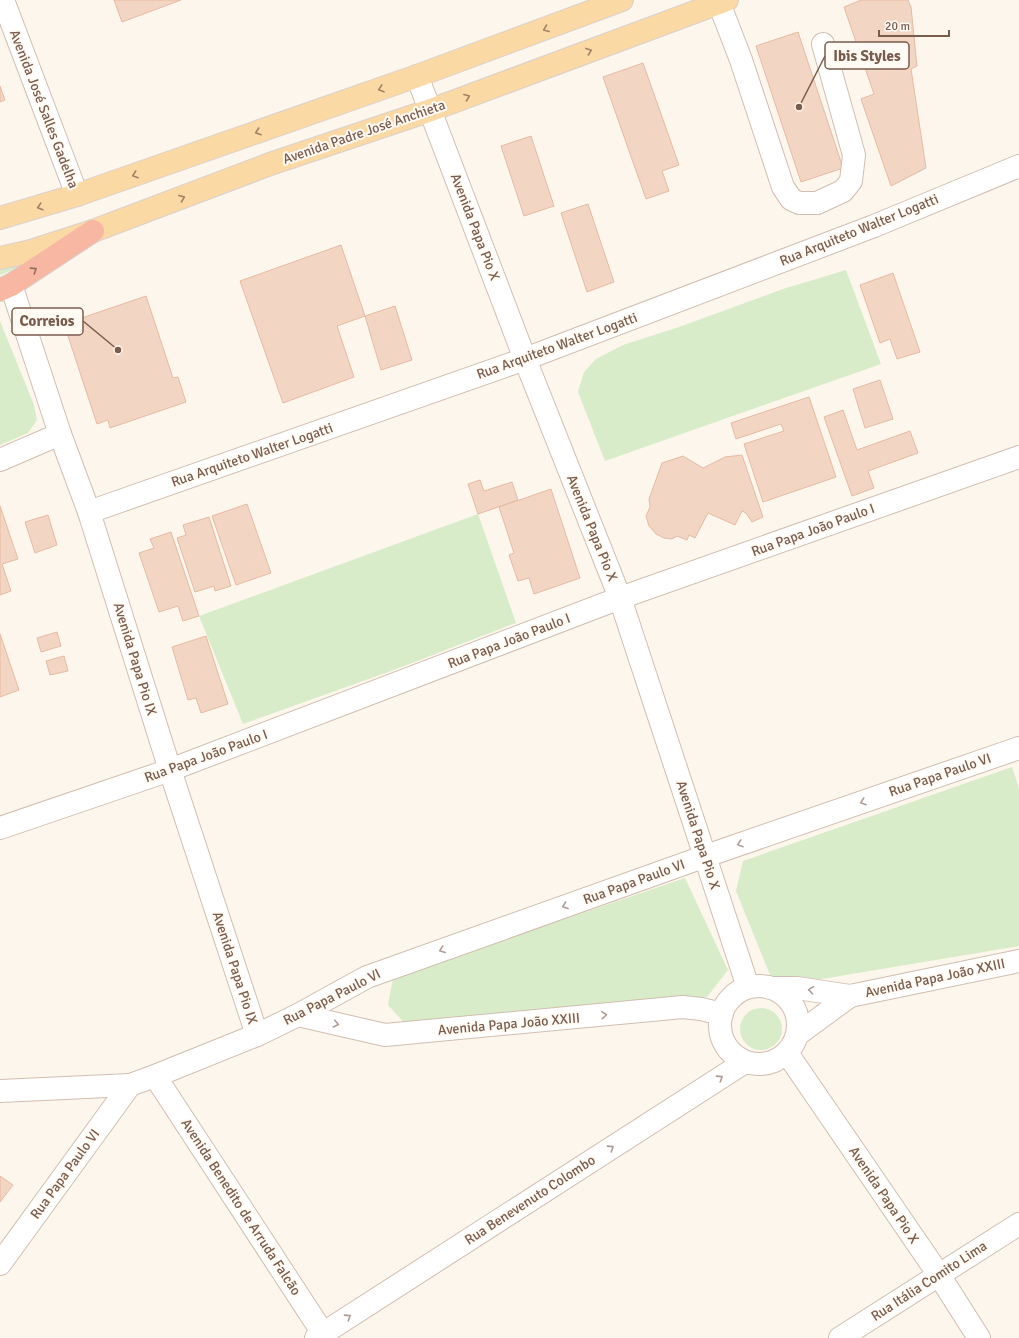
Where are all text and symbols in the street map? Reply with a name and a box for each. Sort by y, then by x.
scale bar [879,12,949,38]
text: 20 m [885,19,910,34]
one-way arrow [542,24,549,32]
street label: Avenida José Salles Gadelha [6,27,82,191]
callout: Ibis Styles [825,42,909,69]
text: Ibis Styles [833,47,901,65]
one-way arrow [586,48,593,56]
one-way arrow [377,84,384,93]
one-way arrow [464,93,471,101]
street label: Avenida Padre José Anchieta [281,96,447,168]
one-way arrow [254,127,261,136]
one-way arrow [132,170,139,178]
street label: Avenida Papa Pio X [447,171,503,283]
street label: Rua Arquiteto Walter Logatti [777,190,941,270]
one-way arrow [178,194,185,202]
one-way arrow [36,202,43,211]
one-way arrow [29,268,36,275]
callout: Correios [12,308,83,335]
street label: Rua Arquiteto Walter Logatti [474,309,640,383]
text: Correios [20,312,75,330]
street label: Rua Arquiteto Walter Logatti [169,419,335,491]
street label: Avenida Papa Pio X [563,472,621,584]
street label: Rua Papa João Paulo I [749,500,877,560]
street label: Avenida Papa Pio IX [110,600,160,718]
street label: Rua Papa João Paulo I [445,610,573,672]
street label: Rua Papa João Paulo I [142,726,270,786]
street label: Rua Papa Paulo VI [887,750,993,800]
street label: Avenida Papa Pio X [672,779,724,891]
one-way arrow [860,797,867,806]
one-way arrow [737,839,744,848]
street label: Rua Papa Paulo VI [581,856,687,908]
one-way arrow [561,902,568,910]
street label: Avenida Papa Pio IX [209,910,261,1026]
one-way arrow [439,945,446,954]
street label: Avenida Papa João XXIII [863,955,1007,1001]
street label: Rua Papa Paulo VI [280,965,384,1029]
one-way arrow [808,986,815,995]
street label: Avenida Papa João XXIII [437,1009,581,1039]
one-way arrow [601,1010,607,1019]
one-way arrow [332,1019,339,1028]
one-way arrow [716,1075,723,1083]
street label: Avenida Benedito de Arruda Falcão [177,1115,305,1299]
street label: Rua Papa Paulo VI [27,1126,103,1222]
street label: Avenida Papa Pio X [845,1143,923,1247]
one-way arrow [607,1146,614,1153]
street label: Rua Benevenuto Colombo [462,1151,598,1249]
street label: Rua Itália Comito Lima [868,1237,990,1325]
one-way arrow [344,1314,351,1322]

